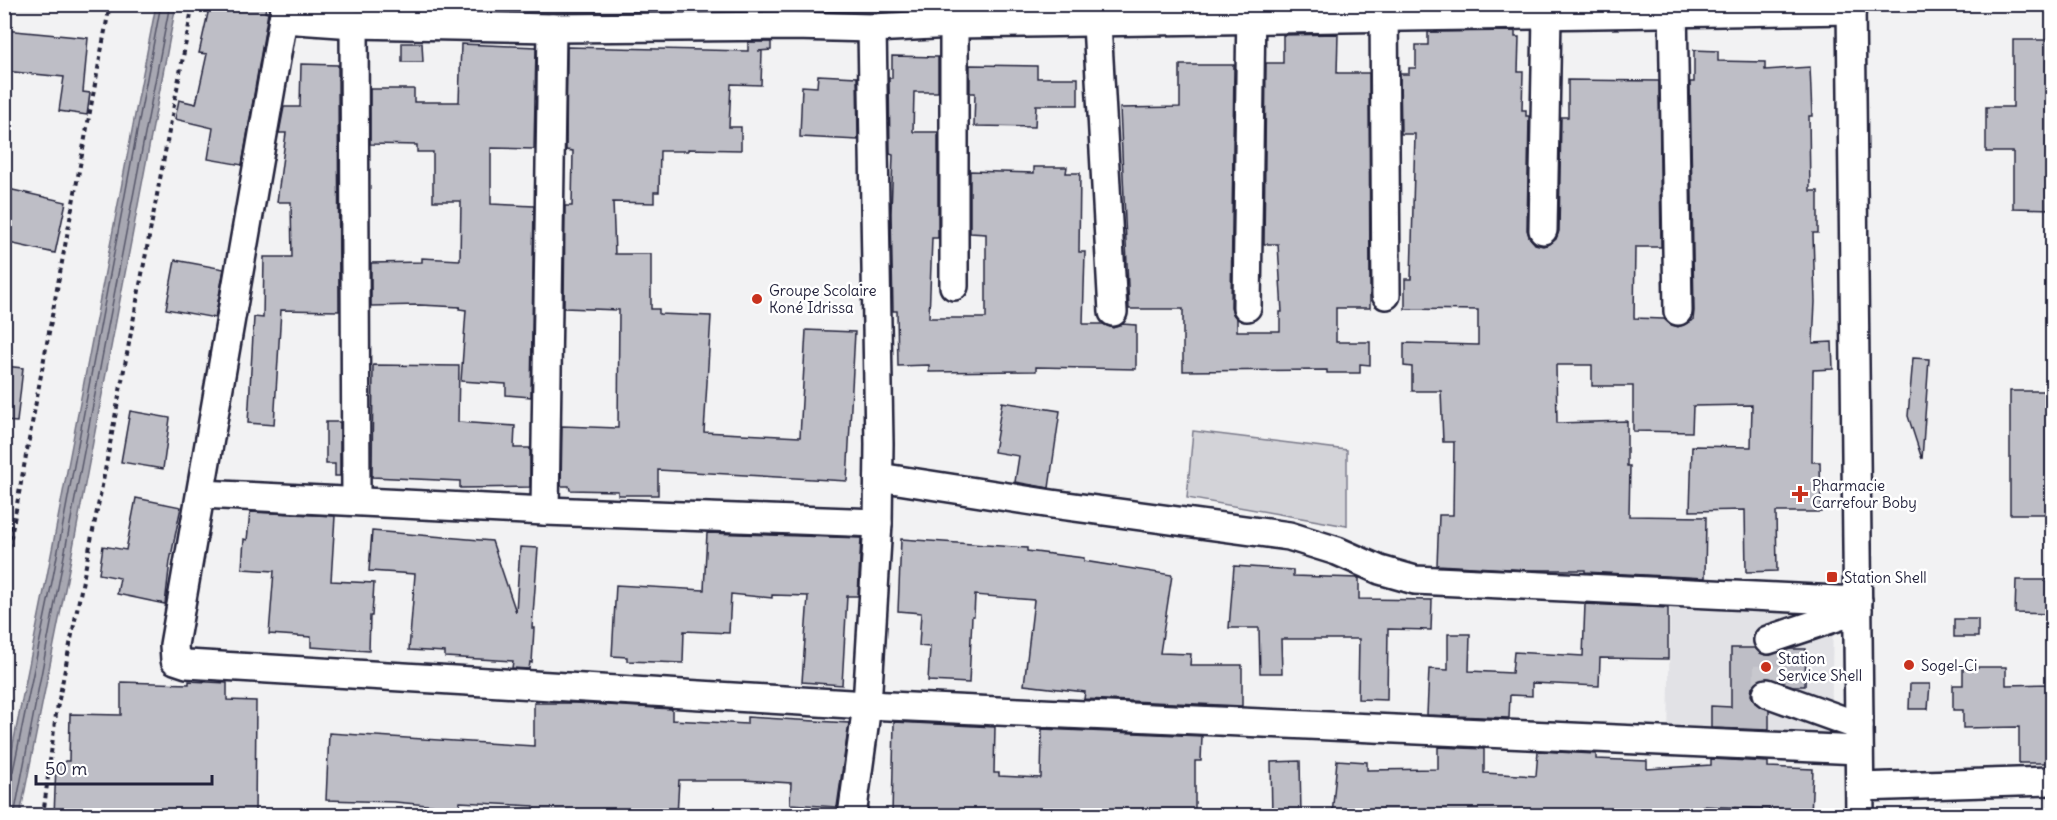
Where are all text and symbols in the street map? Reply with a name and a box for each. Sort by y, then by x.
place label: Groupe Scolaire Koné Idrissa [769,281,877,317]
marker: Groupe Scolaire Koné Idrissa [750,292,764,306]
place label: Pharmacie Carrefour Boby [1812,476,1917,512]
marker: Pharmacie Carrefour Boby [1793,487,1807,501]
place label: Station Shell [1844,568,1927,587]
marker: Station Shell [1825,570,1839,584]
place label: Station Service Shell [1778,649,1862,685]
place label: Sogel-Ci [1921,656,1977,675]
marker: Sogel-Ci [1902,658,1916,672]
marker: Station Service Shell [1759,660,1773,674]
scale bar [36,748,212,786]
text: 50 m [45,757,87,780]

